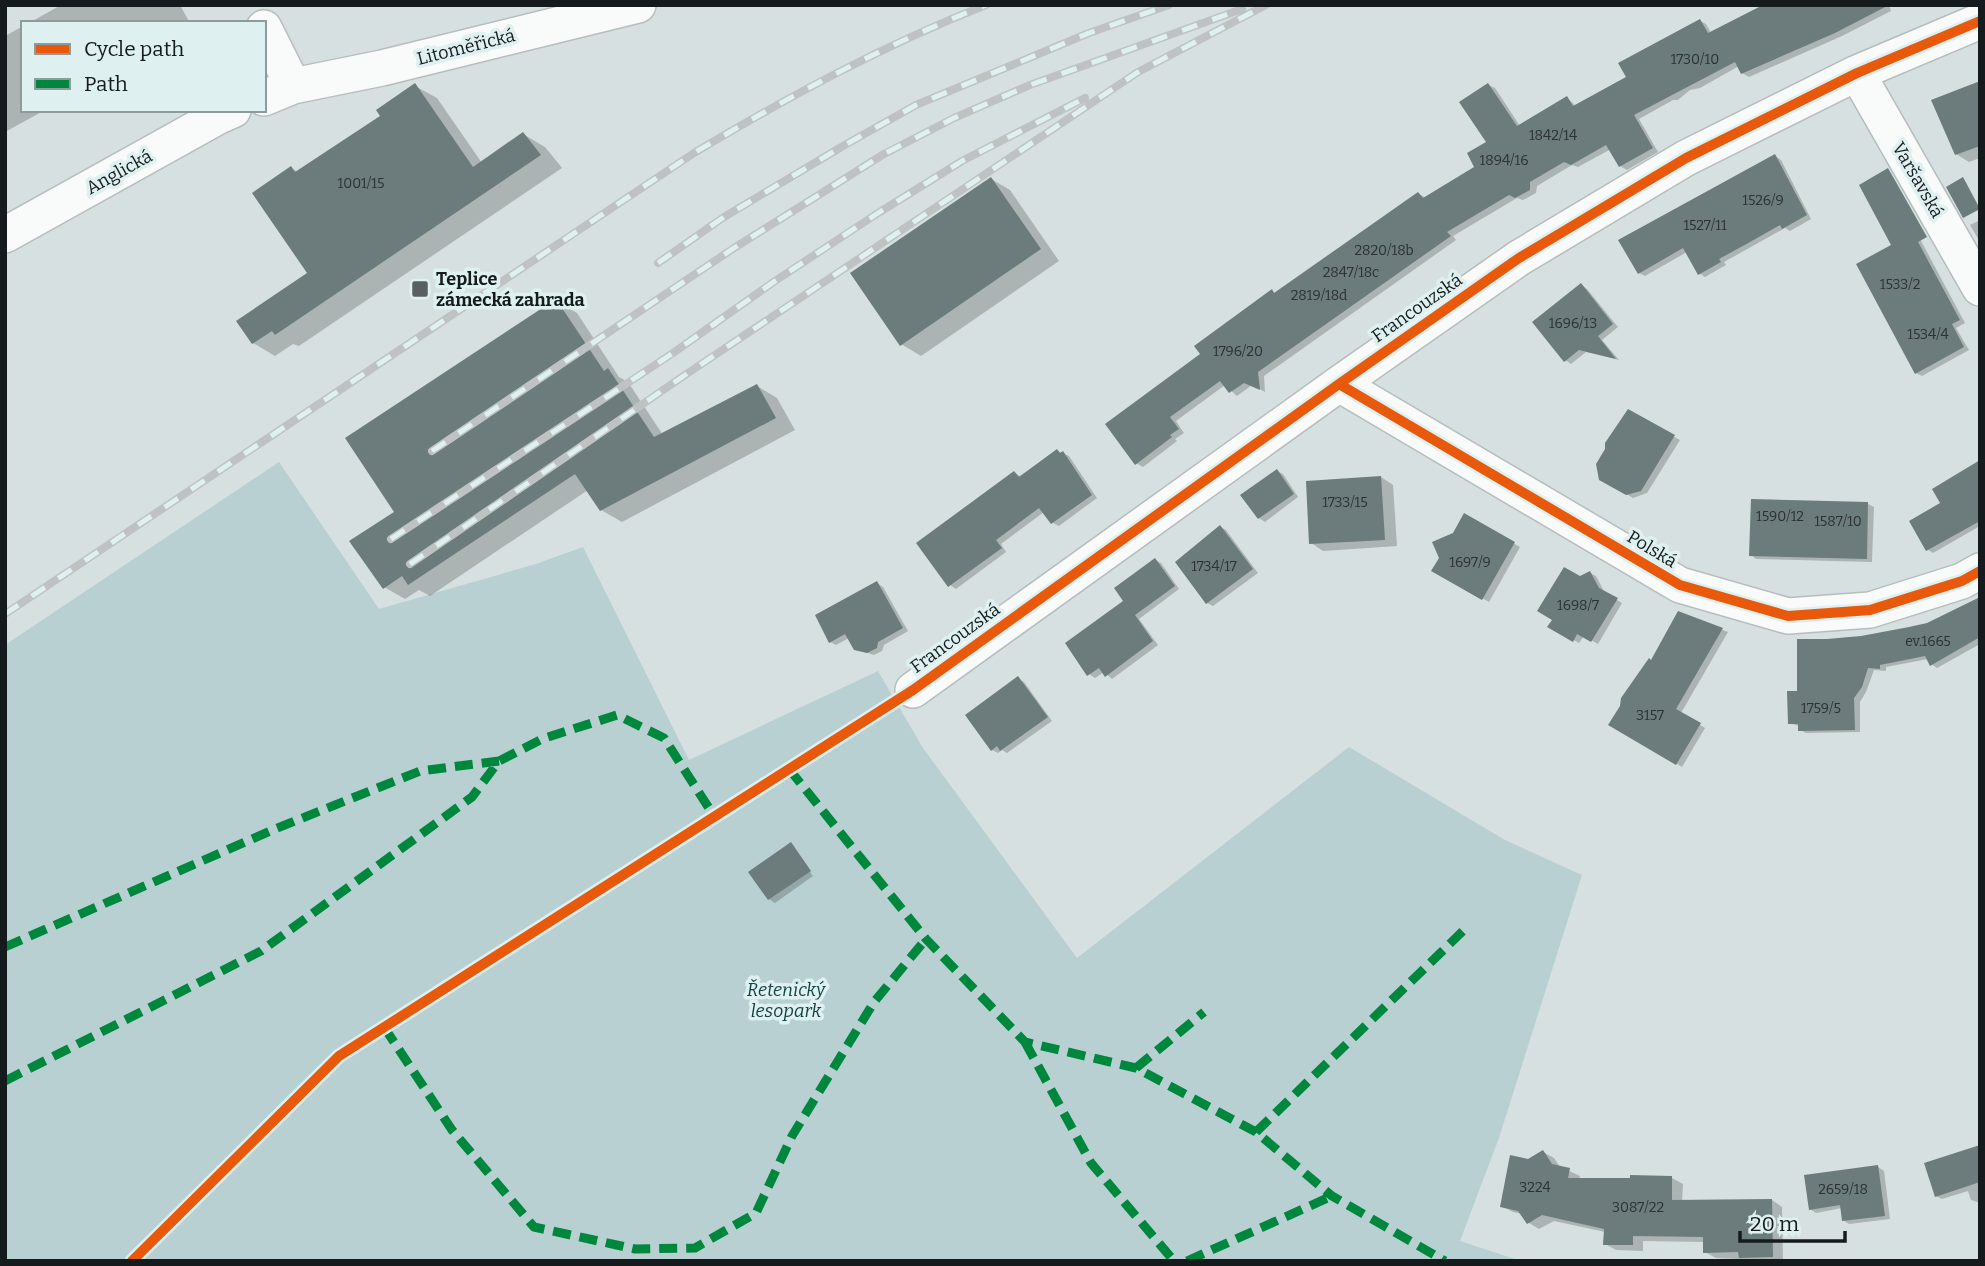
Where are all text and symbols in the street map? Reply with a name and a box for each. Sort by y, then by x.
legend [21,21,266,112]
street label: Litoměřická [415,24,517,70]
text: Cycle path [84,36,184,62]
house number: 1730/10 [1671,51,1719,68]
text: Path [84,71,128,97]
house number: 1842/14 [1529,127,1577,144]
street label: Varšavská [1887,138,1949,222]
street label: Anglická [82,145,156,199]
house number: 1894/16 [1480,152,1528,169]
house number: 1001/15 [338,175,384,192]
house number: 1526/9 [1742,192,1784,209]
house number: 1527/11 [1683,217,1727,234]
house number: 2820/18b [1354,242,1414,259]
house number: 2847/18c [1323,264,1379,281]
place label: Teplice zámecká zahrada [436,268,585,311]
street label: Francouzská [1368,269,1467,347]
house number: 1533/2 [1880,276,1920,293]
marker: Teplice zámecká zahrada [410,279,430,299]
house number: 2819/18d [1291,287,1347,304]
house number: 1696/13 [1549,315,1597,332]
house number: 1534/4 [1907,326,1949,343]
house number: 1796/20 [1213,343,1263,360]
house number: 1733/15 [1322,494,1368,511]
house number: 1590/12 [1756,508,1804,525]
house number: 1587/10 [1814,513,1862,530]
street label: Polská [1623,526,1681,572]
house number: 1697/9 [1449,554,1491,571]
house number: 1734/17 [1191,558,1237,575]
house number: 1698/7 [1557,597,1599,614]
street label: Francouzská [906,598,1004,678]
house number: ev.1665 [1905,633,1951,650]
house number: 1759/5 [1801,700,1841,717]
house number: 3157 [1636,707,1664,724]
park label: Řetenický lesopark [747,978,826,1022]
house number: 3224 [1519,1179,1551,1196]
house number: 2659/18 [1818,1181,1868,1198]
house number: 3087/22 [1612,1199,1664,1216]
scale bar [1740,1200,1845,1244]
text: 20 m [1750,1211,1799,1237]

